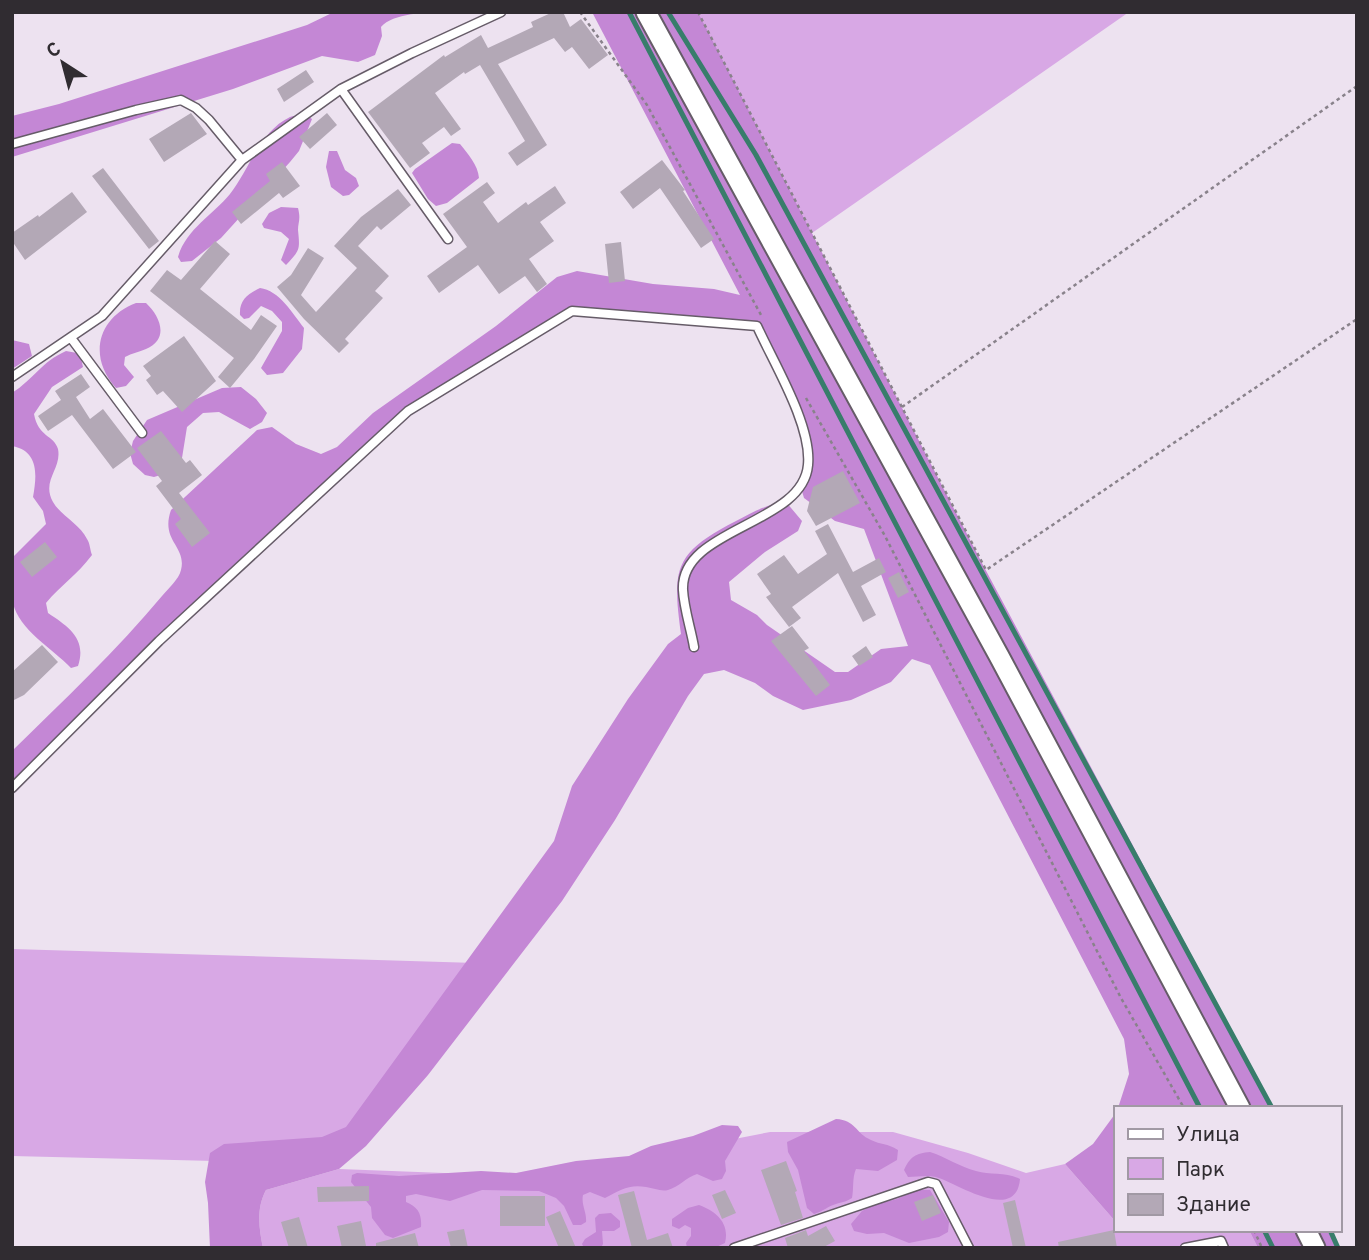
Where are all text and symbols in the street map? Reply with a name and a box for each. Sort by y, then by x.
north arrow [28,28,98,98]
text: С [42,38,66,64]
legend [1114,1106,1341,1232]
text: Улица [1176,1122,1240,1149]
text: Парк [1176,1157,1225,1184]
text: Здание [1176,1192,1251,1219]

